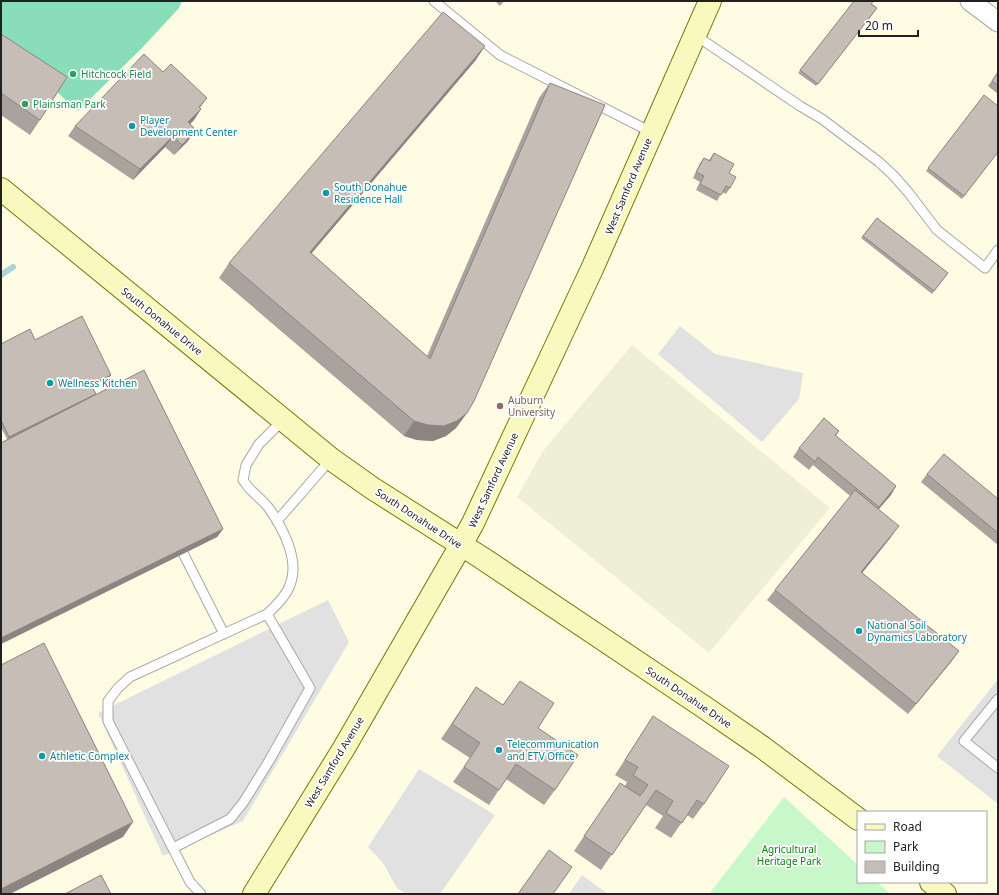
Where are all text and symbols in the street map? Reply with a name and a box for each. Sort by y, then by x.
scale bar [859,12,918,38]
text: 20 m [865,17,893,34]
place label: Hitchcock Field [81,67,151,81]
marker: Hitchcock Field [68,69,78,79]
place label: Plainsman Park [33,97,106,111]
marker: Plainsman Park [20,99,30,109]
place label: Player Development Center [140,113,237,139]
marker: Player Development Center [127,121,137,131]
street label: West Samford Avenue [601,135,655,236]
place label: South Donahue Residence Hall [334,180,408,206]
marker: South Donahue Residence Hall [321,188,331,198]
street label: South Donahue Drive [119,284,206,358]
place label: Wellness Kitchen [58,376,137,390]
marker: Wellness Kitchen [45,378,55,388]
place label: Auburn University [508,393,556,419]
marker: Auburn University [495,401,505,411]
street label: West Samford Avenue [465,430,521,530]
street label: South Donahue Drive [373,485,465,551]
place label: National Soil Dynamics Laboratory [867,618,968,644]
marker: National Soil Dynamics Laboratory [854,626,864,636]
street label: South Donahue Drive [643,663,735,731]
street label: West Samford Avenue [301,714,367,810]
place label: Telecommunication and ETV Office [507,737,599,763]
marker: Telecommunication and ETV Office [494,745,504,755]
place label: Athletic Complex [50,749,130,763]
marker: Athletic Complex [37,751,47,761]
legend [857,811,987,883]
text: Road [893,818,922,835]
text: Park [893,838,919,855]
park label: Agricultural Heritage Park [757,842,822,868]
text: Building [893,858,940,875]

